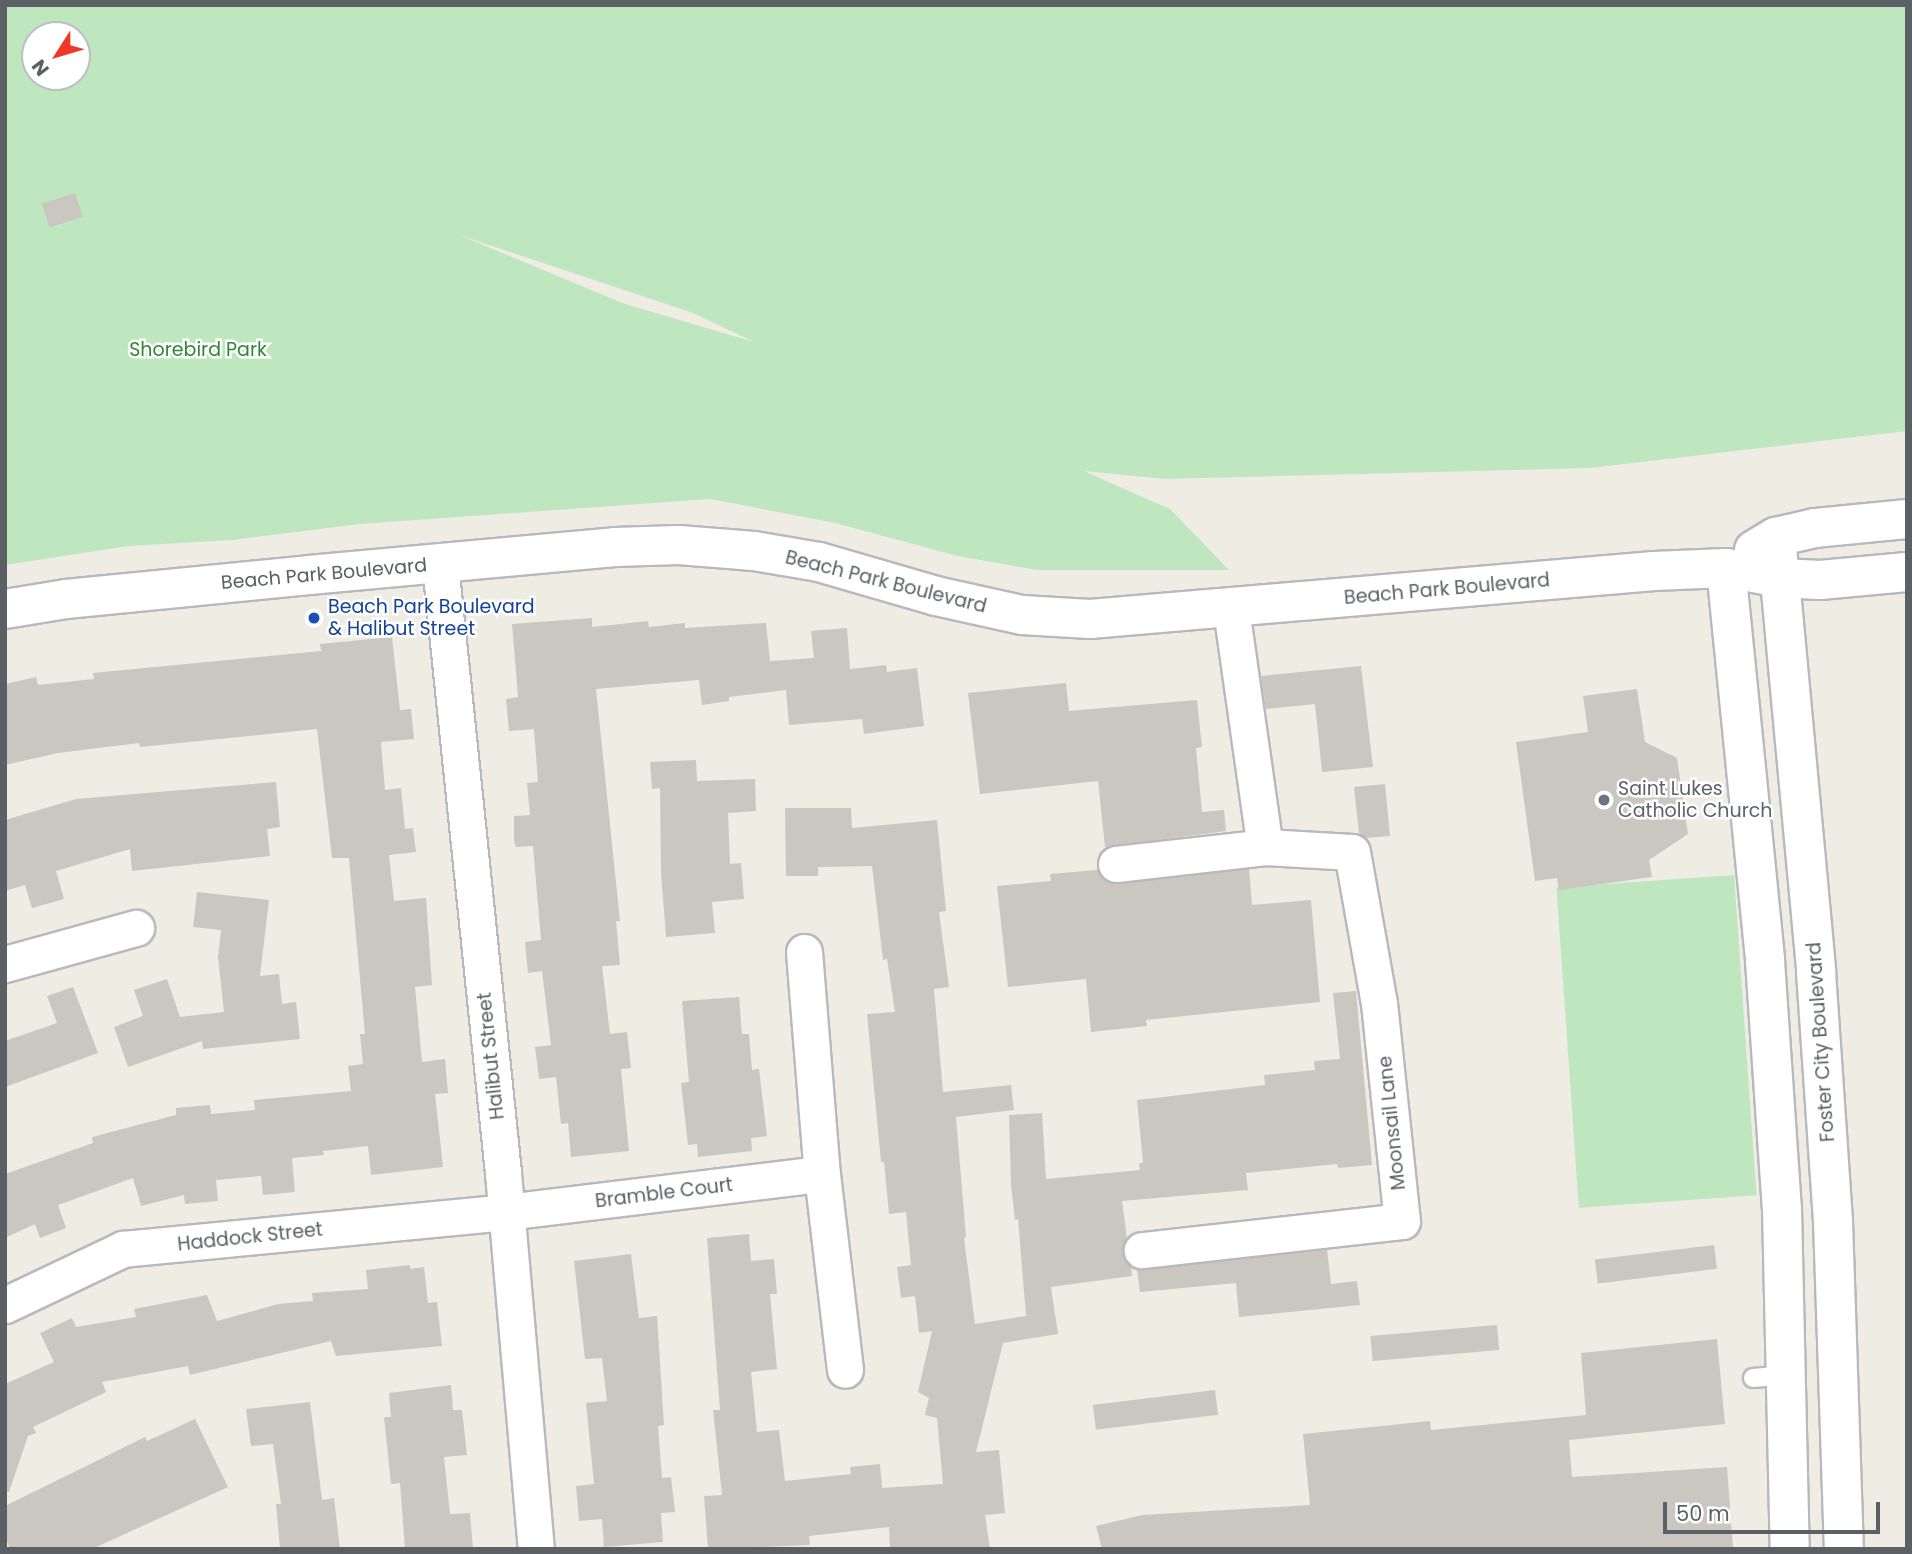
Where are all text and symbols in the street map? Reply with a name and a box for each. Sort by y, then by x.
north arrow [21,21,91,91]
text: N [25,54,56,82]
park label: Shorebird Park [129,339,267,361]
street label: Beach Park Boulevard [783,546,989,618]
street label: Beach Park Boulevard [220,554,428,594]
street label: Beach Park Boulevard [1343,569,1551,609]
place label: Beach Park Boulevard & Halibut Street [328,596,535,640]
marker: Beach Park Boulevard & Halibut Street [306,610,322,626]
place label: Saint Lukes Catholic Church [1618,778,1772,822]
marker: Saint Lukes Catholic Church [1596,792,1612,808]
street label: Foster City Boulevard [1803,941,1839,1143]
street label: Halibut Street [473,991,509,1121]
street label: Moonsail Lane [1374,1055,1410,1191]
street label: Bramble Court [594,1173,734,1213]
street label: Haddock Street [176,1218,324,1256]
scale bar [1667,1488,1884,1532]
text: 50 m [1676,1499,1730,1528]

